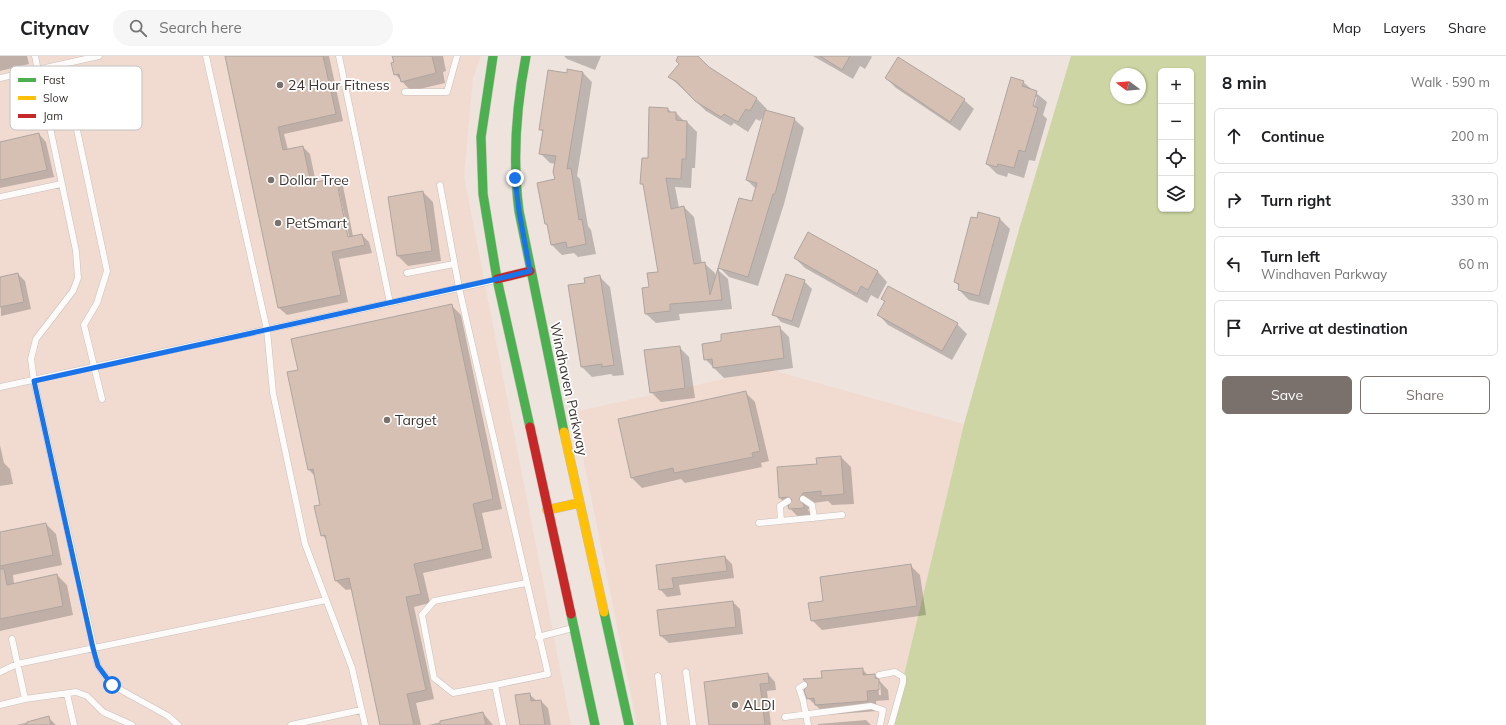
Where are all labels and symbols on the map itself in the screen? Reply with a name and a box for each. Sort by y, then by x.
legend [10,66,142,130]
north arrow [1110,68,1146,104]
text: Fast [43,73,65,87]
place label: 24 Hour Fitness [288,76,390,94]
marker: 24 Hour Fitness [275,80,285,90]
text: Slow [43,91,69,105]
text: Jam [43,109,63,123]
route end [506,169,524,187]
place label: Dollar Tree [279,171,349,189]
marker: Dollar Tree [266,175,276,185]
place label: PetSmart [286,214,347,232]
marker: PetSmart [273,218,283,228]
street label: Windhaven Parkway [546,321,592,458]
place label: Target [395,411,437,429]
marker: Target [382,415,392,425]
route start [103,676,121,694]
place label: ALDI [743,696,775,714]
marker: ALDI [730,700,740,710]

